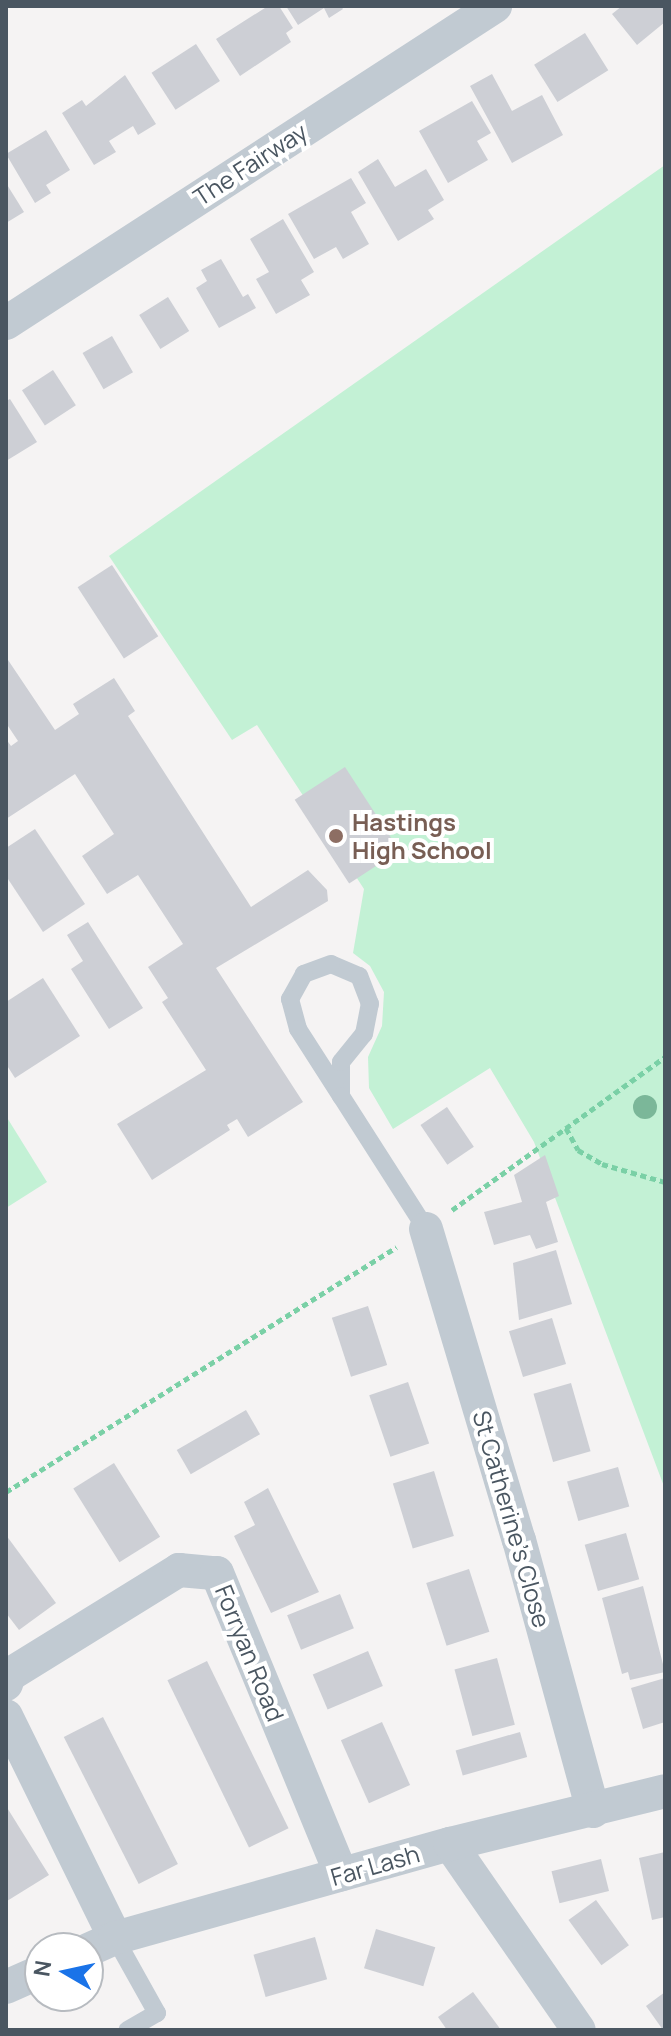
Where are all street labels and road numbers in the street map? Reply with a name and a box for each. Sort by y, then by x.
street label: The Fairway [188,117,312,211]
street label: St Catherine's Close [467,1407,557,1631]
street label: Forryan Road [210,1581,290,1725]
street label: Far Lash [327,1839,423,1891]

